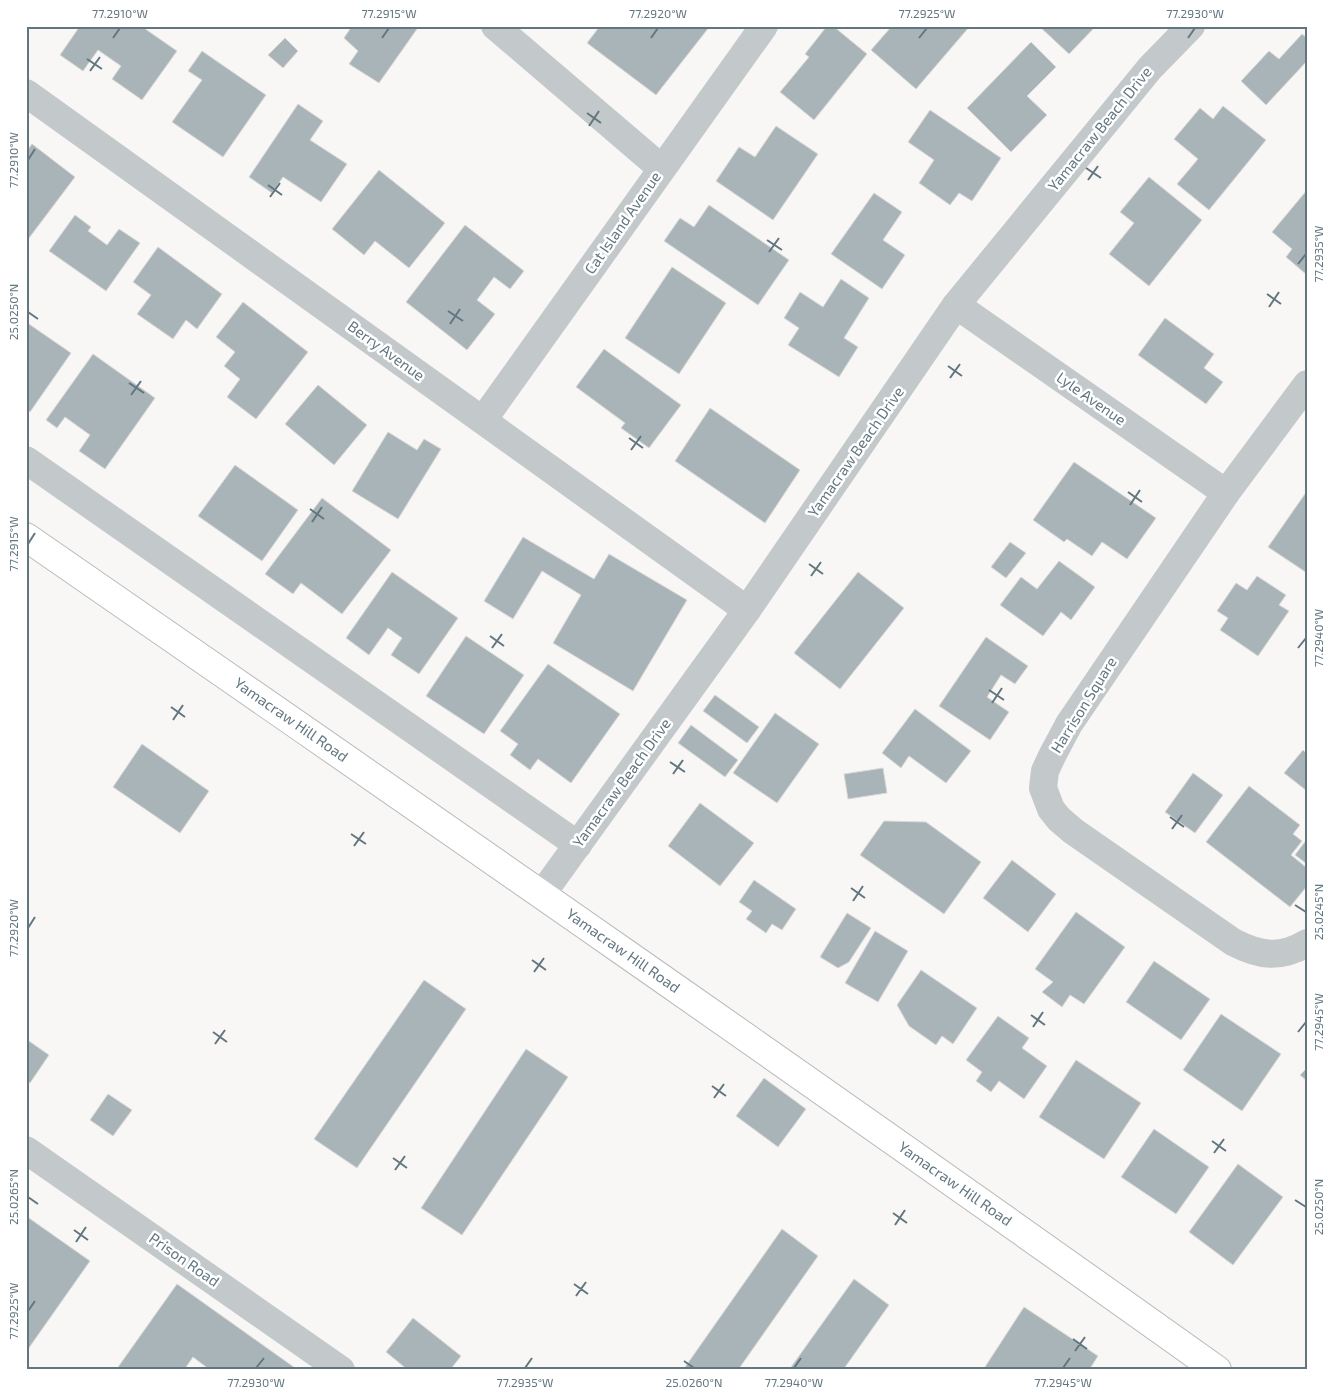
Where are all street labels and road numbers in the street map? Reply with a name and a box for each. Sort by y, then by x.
street label: Yamacraw Beach Drive [1043,63,1155,194]
street label: Cat Island Avenue [580,168,664,277]
street label: Berry Avenue [345,316,428,384]
street label: Lyle Avenue [1053,368,1130,429]
street label: Yamacraw Beach Drive [803,383,907,520]
street label: Harrison Square [1046,653,1120,756]
street label: Yamacraw Hill Road [231,673,352,765]
street label: Yamacraw Beach Drive [568,714,674,850]
street label: Yamacraw Hill Road [563,904,684,996]
street label: Yamacraw Hill Road [895,1137,1016,1229]
street label: Prison Road [146,1228,223,1290]

